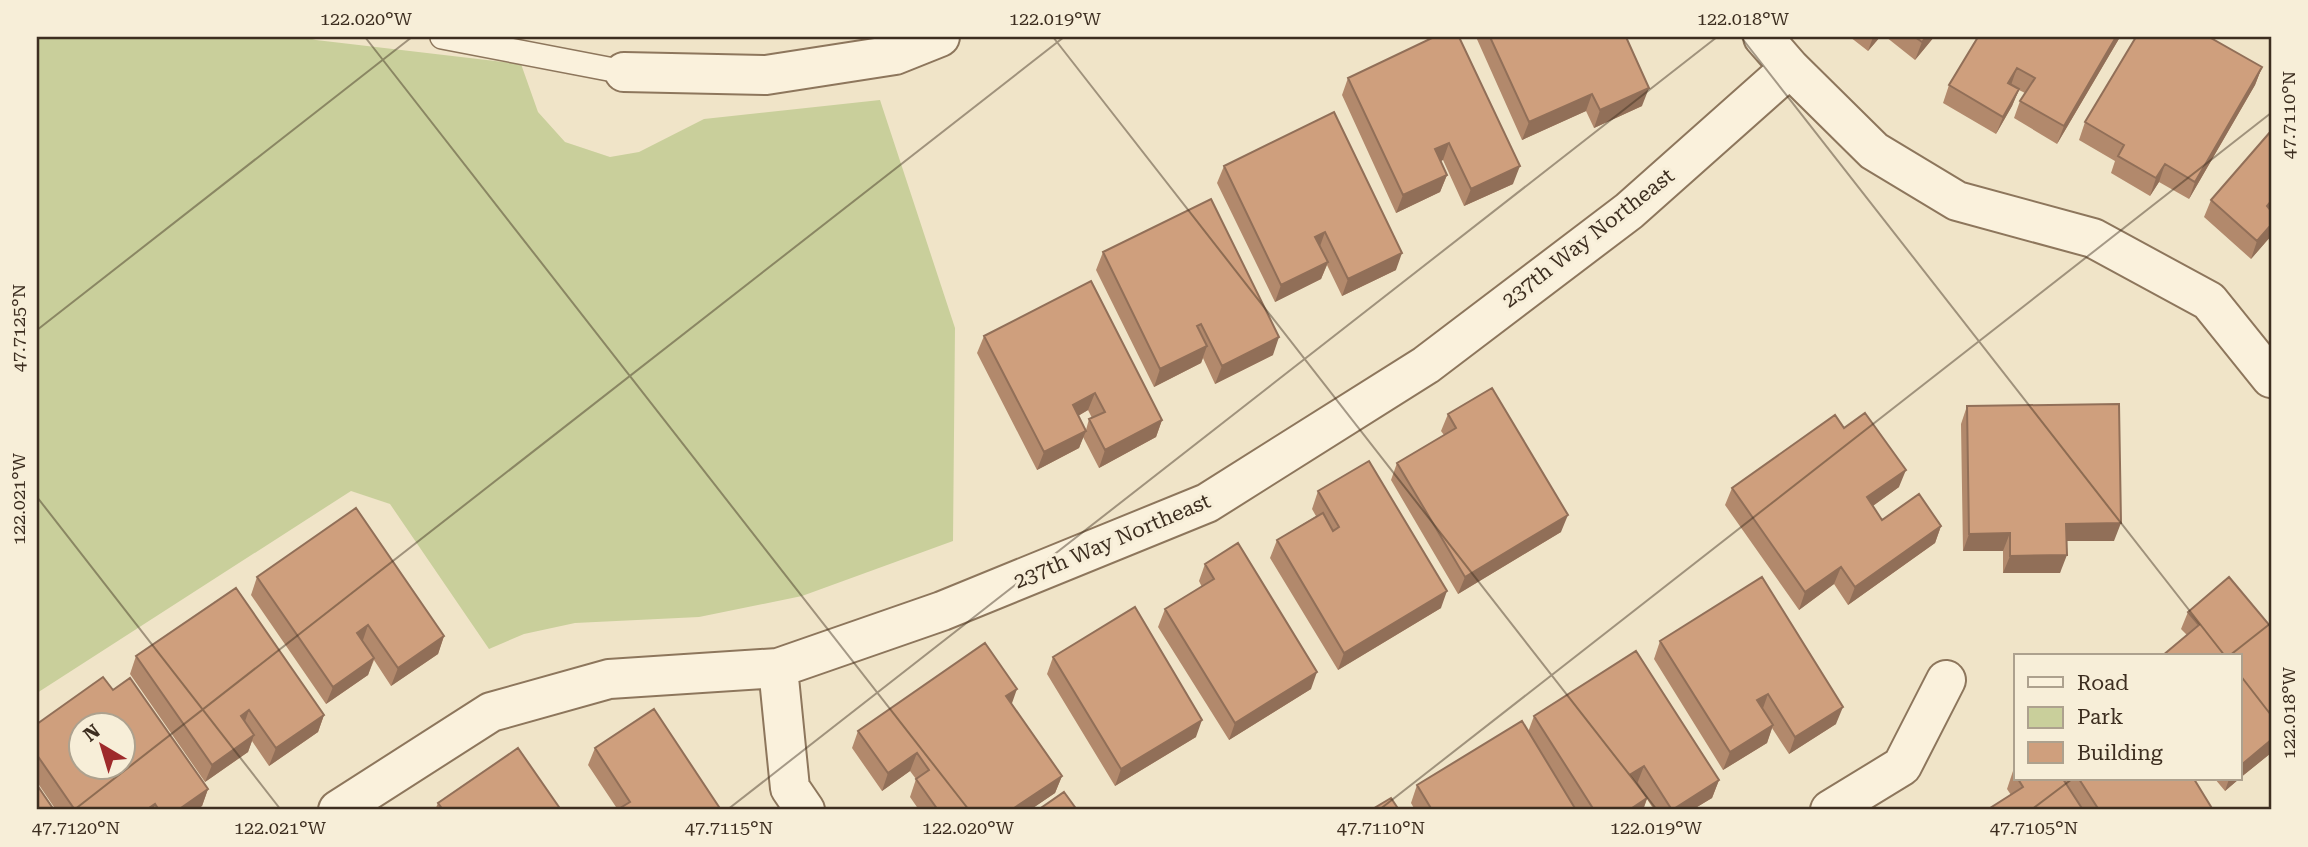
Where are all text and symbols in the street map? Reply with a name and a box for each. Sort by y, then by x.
text: 122.020°W [320,8,413,29]
text: 122.019°W [1009,8,1102,29]
text: 122.018°W [1697,8,1790,29]
text: 47.7110°N [2278,71,2299,159]
street label: 237th Way Northeast [1497,163,1679,313]
text: 47.7125°N [8,284,29,372]
text: 122.021°W [8,452,29,545]
street label: 237th Way Northeast [1010,489,1214,593]
legend [2014,654,2242,780]
text: 122.018°W [2278,666,2299,759]
text: Road [2077,671,2129,695]
text: Park [2077,705,2123,729]
north arrow [66,710,136,780]
text: N [79,719,105,747]
text: Building [2077,741,2163,765]
text: 47.7120°N [32,817,120,838]
text: 122.021°W [234,817,327,838]
text: 47.7115°N [685,817,773,838]
text: 122.020°W [922,817,1015,838]
text: 47.7110°N [1337,817,1425,838]
text: 122.019°W [1610,817,1703,838]
text: 47.7105°N [1990,817,2078,838]

